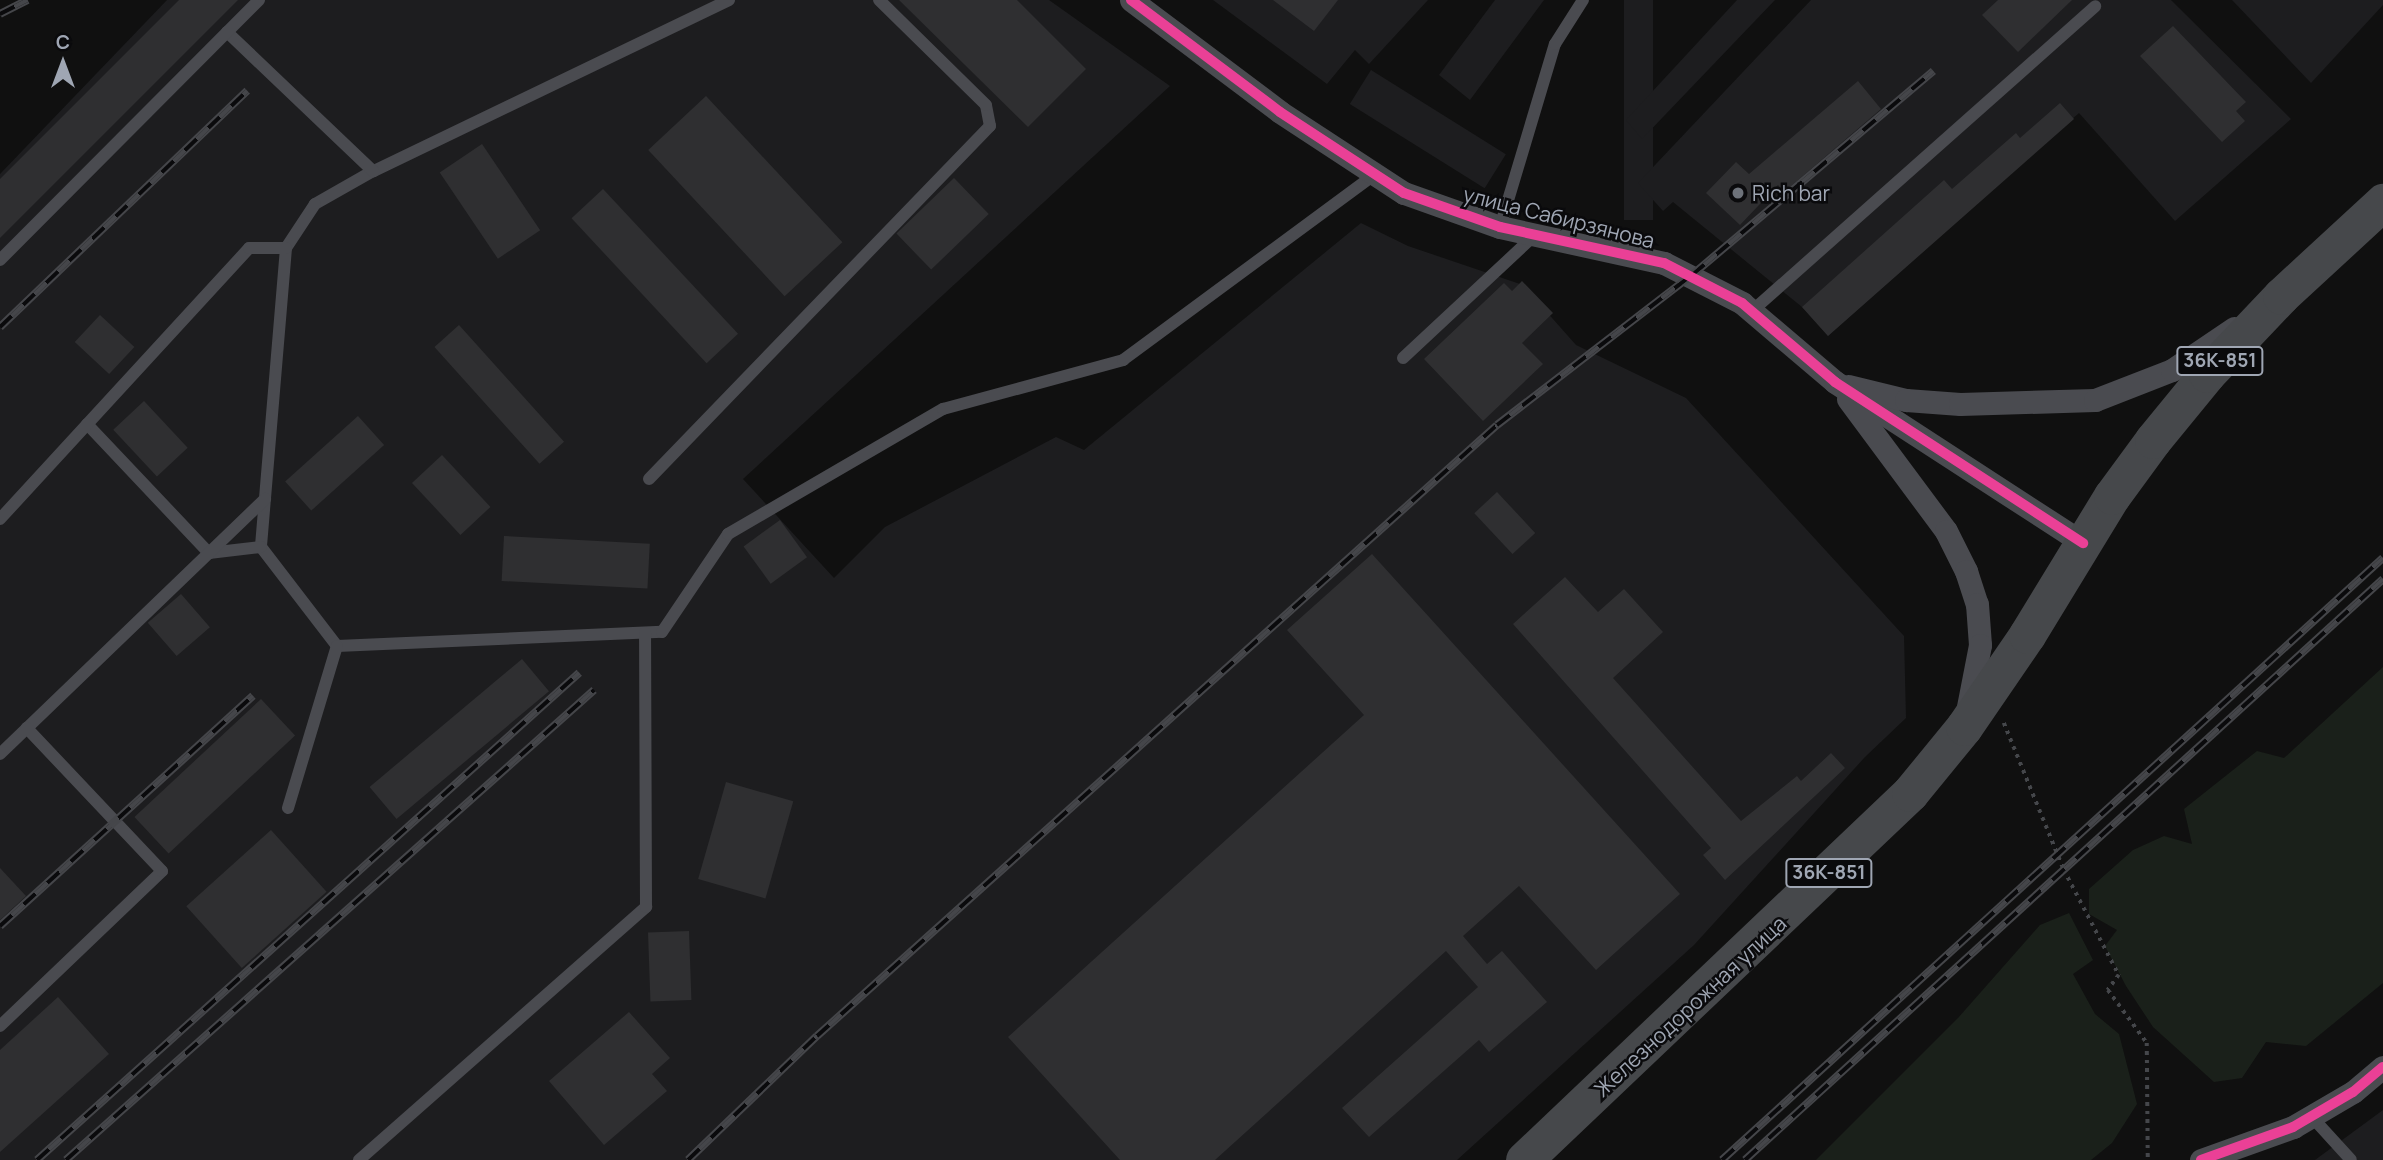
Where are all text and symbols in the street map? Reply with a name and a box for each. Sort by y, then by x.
north arrow [28,28,98,98]
text: С [56,29,70,55]
place label: Rich bar [1752,180,1830,206]
street label: улица Сабирзянова [1461,181,1657,253]
marker: Rich bar [1730,185,1746,201]
road number: 36К-851 [2176,346,2264,376]
road number: 36К-851 [1785,858,1873,888]
street label: Железнодорожная улица [1589,910,1791,1102]

